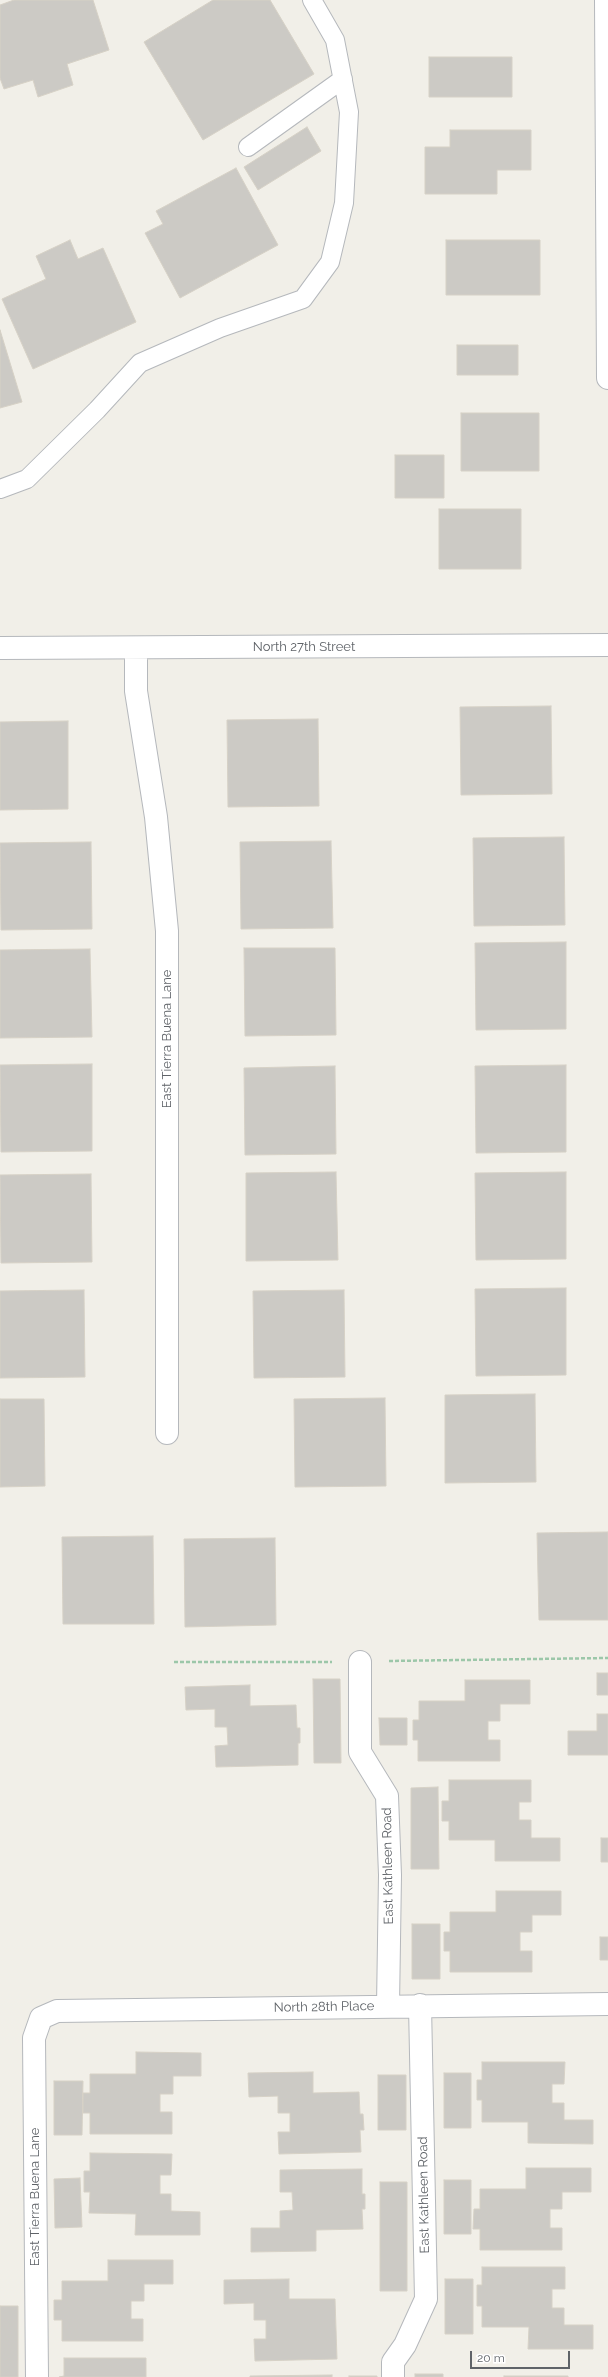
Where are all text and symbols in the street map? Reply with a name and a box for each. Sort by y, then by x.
street label: North 27th Street [253,639,355,655]
street label: East Tierra Buena Lane [159,970,175,1108]
street label: East Kathleen Road [379,1807,397,1925]
street label: North 28th Place [274,1998,374,2016]
street label: East Tierra Buena Lane [27,2128,43,2266]
street label: East Kathleen Road [415,2136,433,2254]
scale bar [472,2343,572,2369]
text: 20 m [477,2351,505,2365]

